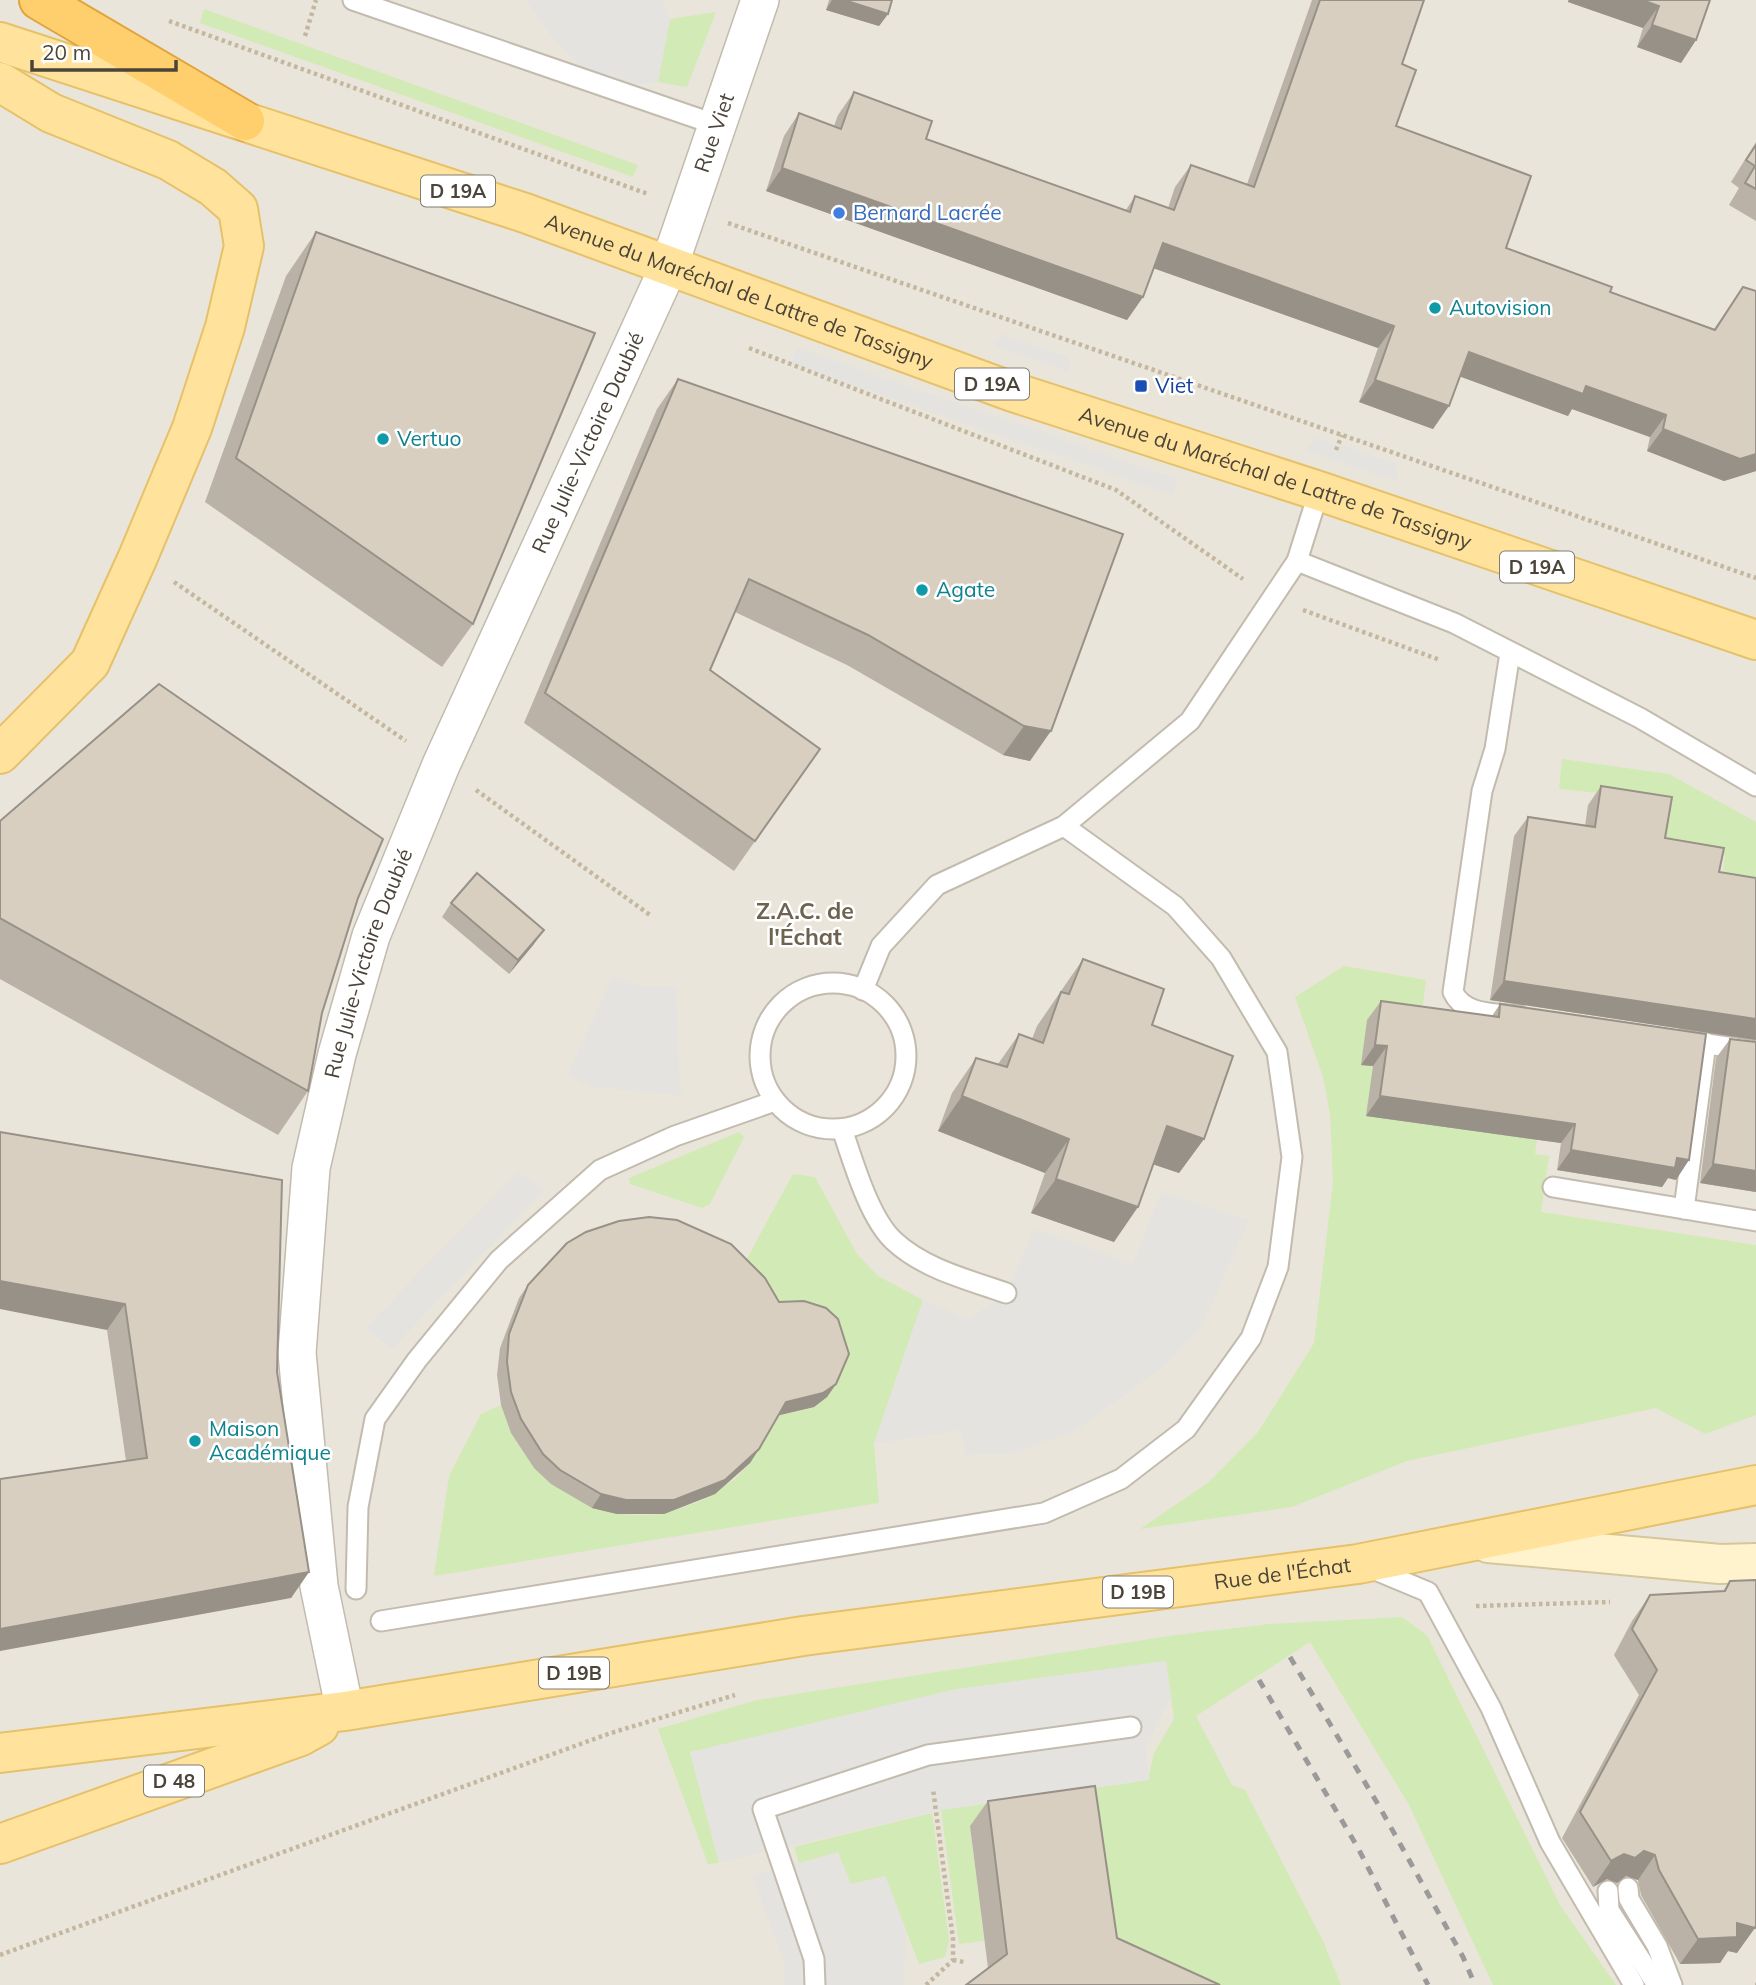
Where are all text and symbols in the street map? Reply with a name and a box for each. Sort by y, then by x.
scale bar [32,28,175,72]
text: 20 m [42,39,91,65]
street label: Rue Viet [688,90,739,176]
road number: D 19A [421,176,495,206]
place label: Bernard Lacrée [853,199,1002,225]
marker: Bernard Lacrée [831,205,847,221]
street label: Avenue du Maréchal de Lattre de Tassigny [541,207,937,374]
place label: Autovision [1449,294,1552,320]
marker: Autovision [1427,300,1443,316]
street label: Rue Julie-Victoire Daubié [526,328,649,557]
road number: D 19A [955,368,1029,400]
place label: Viet [1155,372,1193,398]
marker: Viet [1133,378,1149,394]
street label: Avenue du Maréchal de Lattre de Tassigny [1076,400,1475,554]
place label: Vertuo [397,425,461,451]
marker: Vertuo [375,431,391,447]
road number: D 19A [1500,552,1574,582]
place label: Agate [936,576,995,602]
marker: Agate [914,582,930,598]
street label: Rue Julie-Victoire Daubié [318,844,417,1080]
district label: Z.A.C. de l'Échat [756,896,854,951]
place label: Maison Académique [209,1415,331,1465]
marker: Maison Académique [187,1433,203,1449]
street label: Rue de l'Échat [1212,1551,1352,1595]
road number: D 19B [1103,1576,1173,1608]
road number: D 19B [539,1658,609,1688]
road number: D 48 [144,1765,204,1796]

